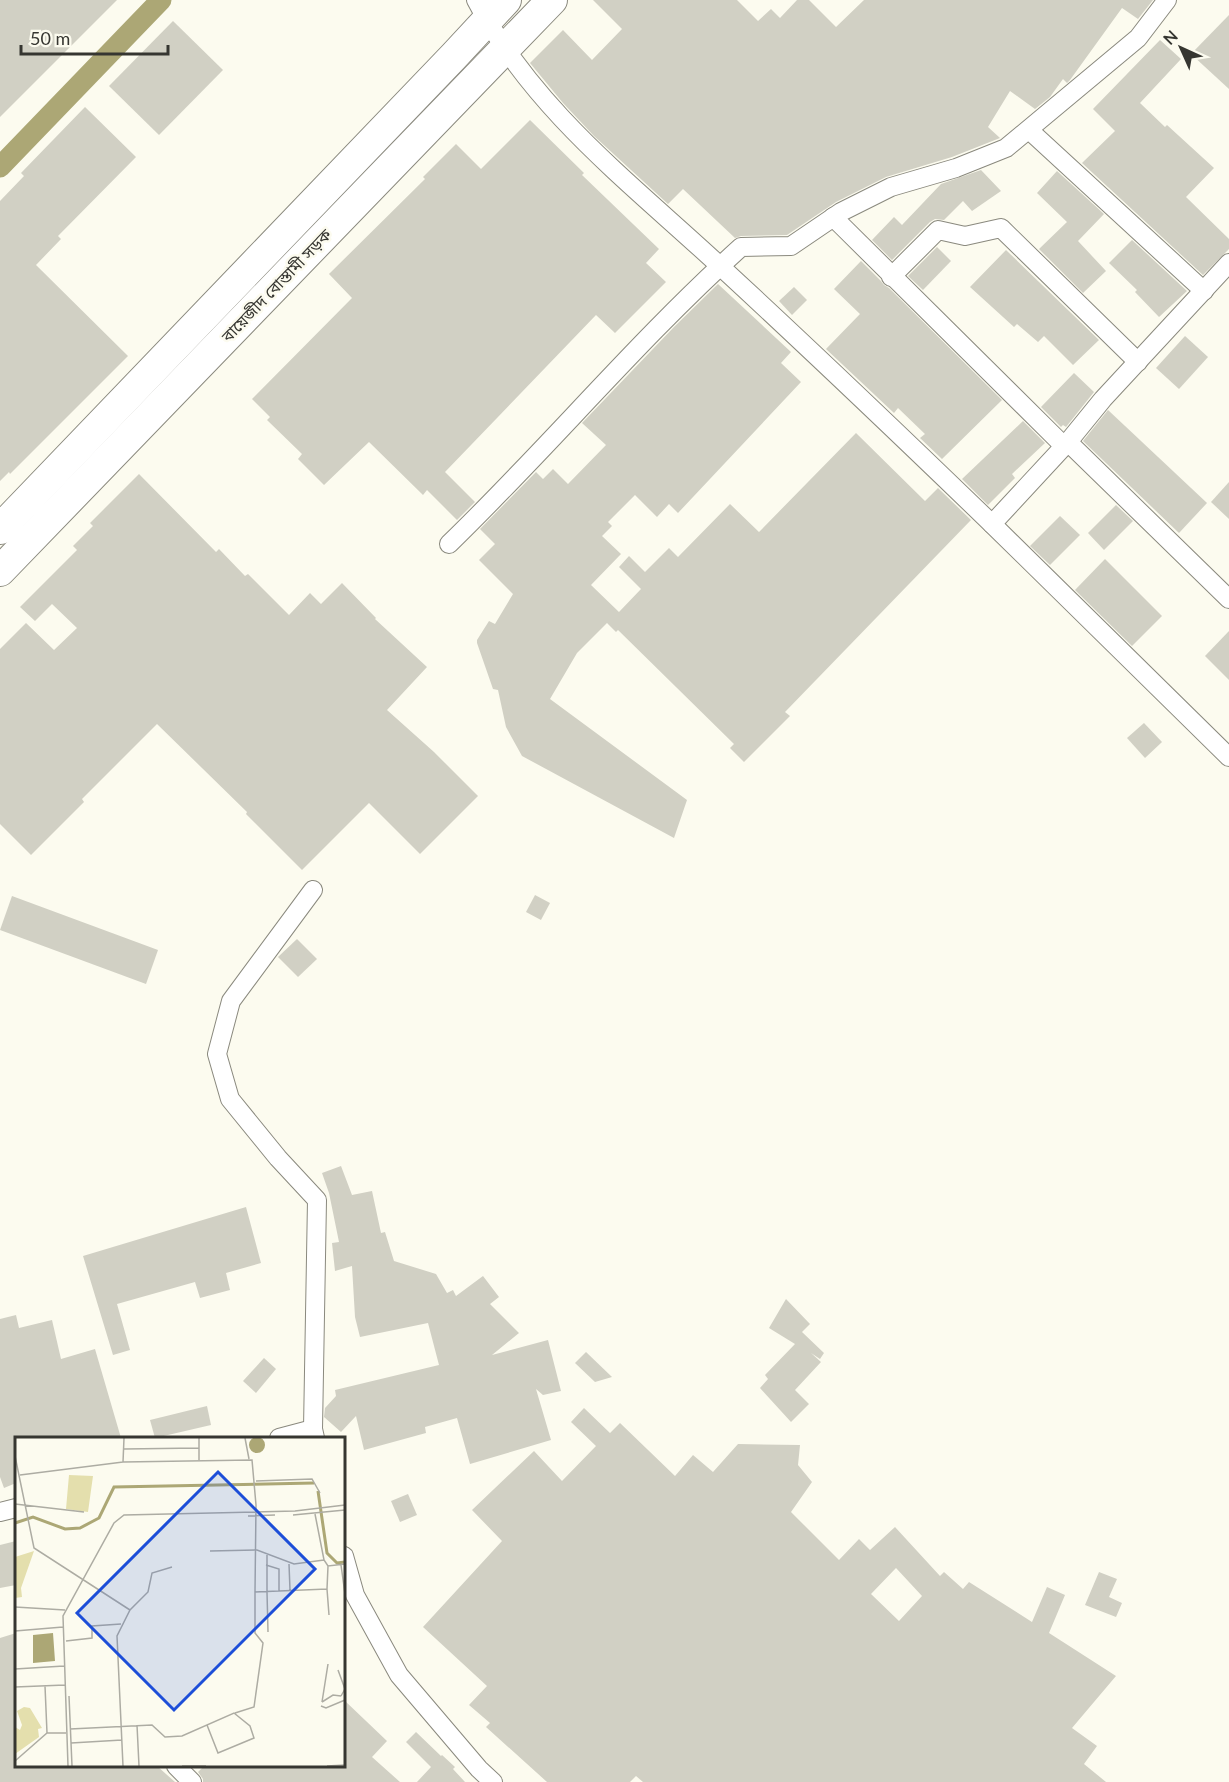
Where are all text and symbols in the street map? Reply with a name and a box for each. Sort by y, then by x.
scale bar [21,18,168,56]
north arrow [1151,18,1211,78]
text: N [1159,26,1181,48]
text: 50 m [30,27,70,49]
street label: বায়েজীদ বোস্তামী সড়ক [217,224,335,346]
inset map [15,1437,345,1767]

